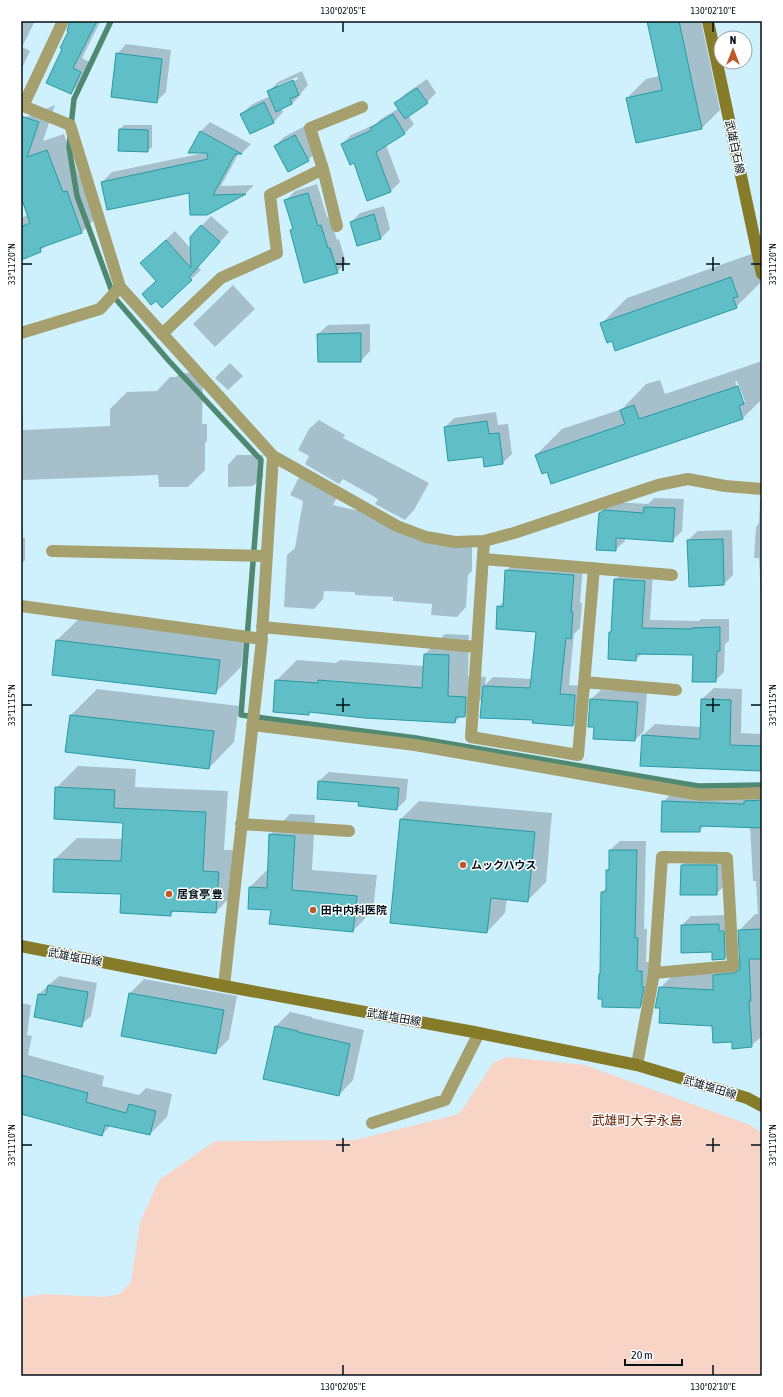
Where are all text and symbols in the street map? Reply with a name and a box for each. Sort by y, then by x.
text: 130°02'05"E [321,5,366,16]
text: 130°02'10"E [691,5,736,16]
north arrow [713,30,753,70]
text: N [730,34,736,46]
street label: 武雄白石線 [723,119,747,175]
text: 33°11'20"N [6,243,17,285]
text: 33°11'20"N [767,243,778,285]
text: 33°11'15"N [6,684,17,726]
text: 33°11'15"N [767,684,778,726]
place label: ムックハウス [471,859,536,871]
marker: ムックハウス [458,860,468,870]
place label: 居食亭 豊 [177,888,223,900]
marker: 居食亭 豊 [164,889,174,899]
place label: 田中内科医院 [321,904,387,916]
marker: 田中内科医院 [308,905,318,915]
street label: 武雄塩田線 [47,946,103,968]
street label: 武雄塩田線 [366,1006,422,1028]
street label: 武雄塩田線 [682,1073,738,1101]
district label: 武雄町大字永島 [591,1113,683,1128]
text: 33°11'10"N [6,1124,17,1166]
text: 33°11'10"N [767,1124,778,1166]
scale bar [625,1341,682,1367]
text: 20 m [631,1348,653,1362]
text: 130°02'05"E [321,1381,366,1392]
text: 130°02'10"E [691,1381,736,1392]

